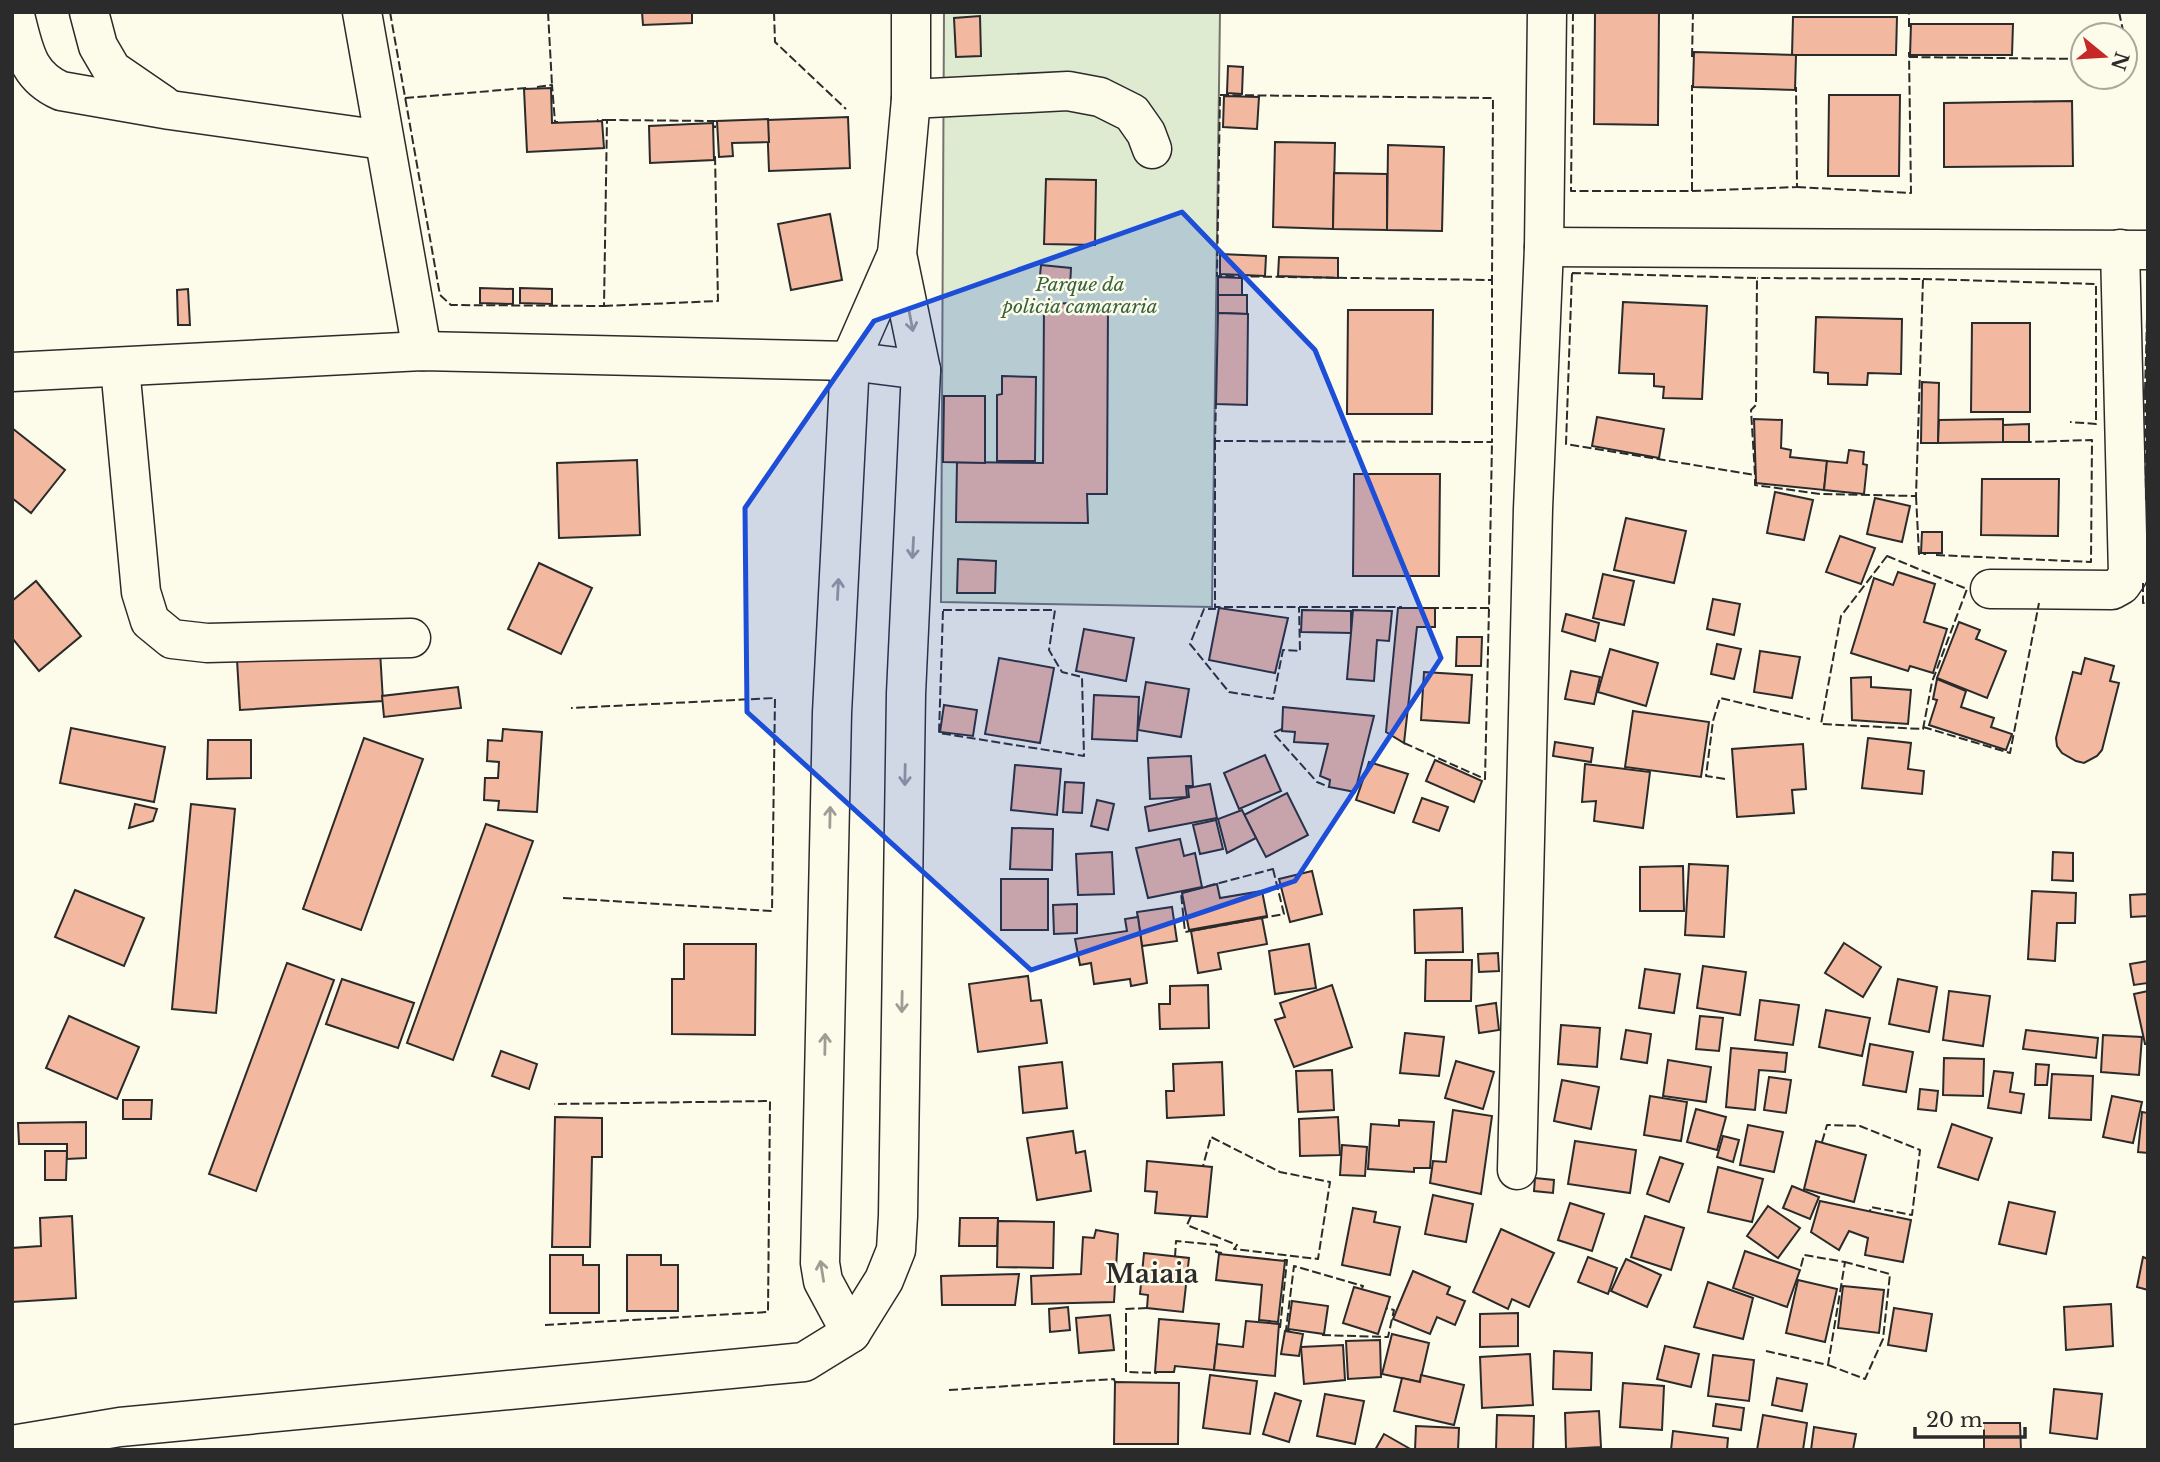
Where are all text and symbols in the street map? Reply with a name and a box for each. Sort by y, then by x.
north arrow [2069,21,2139,91]
text: N [2106,49,2133,73]
park label: Parque da policia camararia [1000,273,1158,318]
one-way arrow [904,309,918,332]
one-way arrow [906,536,919,559]
one-way arrow [831,578,844,601]
one-way arrow [898,763,912,786]
one-way arrow [823,805,837,828]
one-way arrow [895,991,908,1014]
one-way arrow [818,1033,832,1056]
district label: Maiaia [1105,1258,1199,1290]
one-way arrow [815,1260,828,1283]
scale bar [1915,1396,2025,1440]
text: 20 m [1926,1407,1983,1433]

